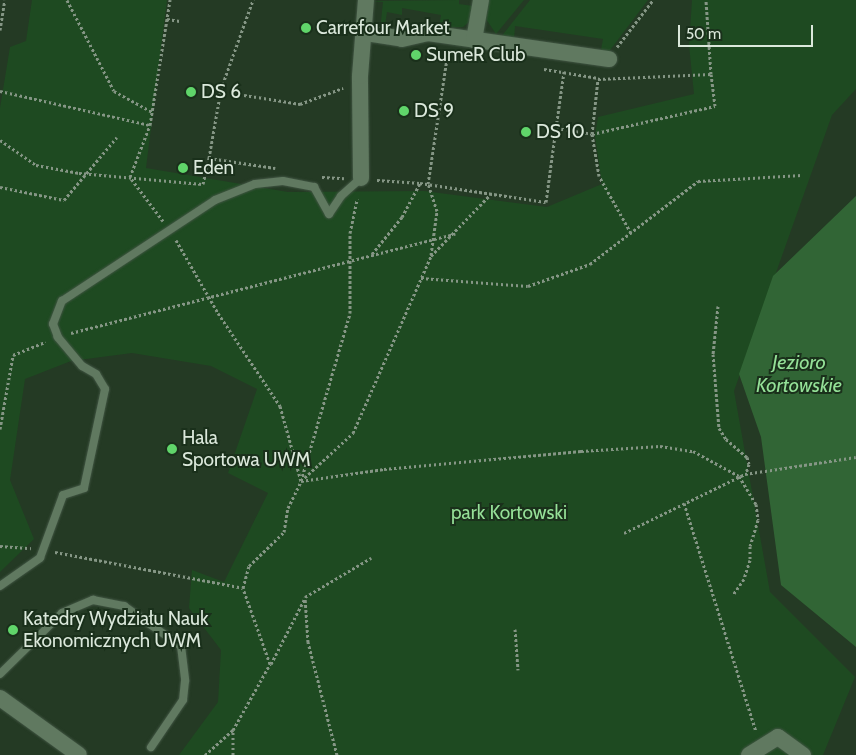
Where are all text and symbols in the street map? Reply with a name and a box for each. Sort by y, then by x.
scale bar [681,15,816,47]
place label: Carrefour Market [316,17,450,39]
marker: Carrefour Market [300,22,312,34]
text: 50 m [686,25,721,43]
place label: SumeR Club [426,44,525,66]
marker: SumeR Club [410,49,422,61]
place label: DS 6 [201,81,241,103]
marker: DS 6 [185,86,197,98]
place label: DS 9 [414,100,454,122]
marker: DS 9 [398,105,410,117]
place label: DS 10 [536,121,585,143]
marker: DS 10 [520,126,532,138]
place label: Eden [193,157,234,179]
marker: Eden [177,162,189,174]
water label: Jezioro Kortowskie [756,351,842,398]
place label: Hala Sportowa UWM [182,427,311,471]
marker: Hala Sportowa UWM [166,443,178,455]
park label: park Kortowski [451,502,567,524]
place label: Katedry Wydziału Nauk Ekonomicznych UWM [23,608,209,652]
marker: Katedry Wydziału Nauk Ekonomicznych UWM [7,624,19,636]

